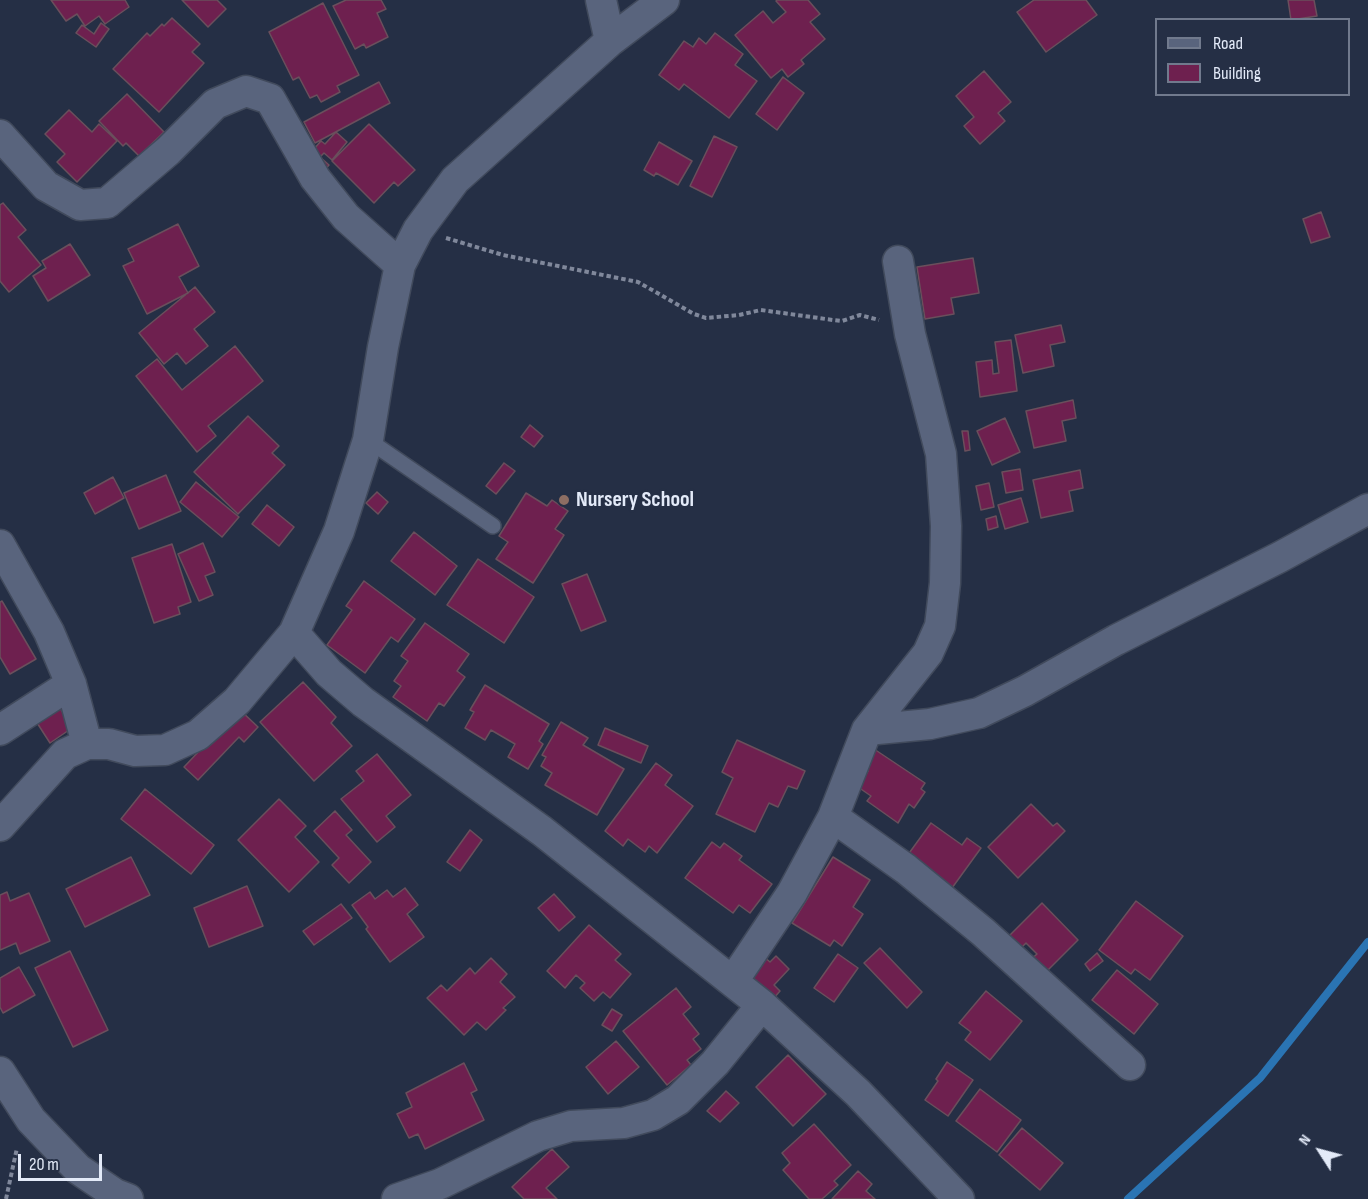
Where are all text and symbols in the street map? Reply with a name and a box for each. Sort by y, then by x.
legend [1155,18,1350,96]
text: Road [1213,33,1243,54]
text: Building [1213,63,1261,84]
place label: Nursery School [576,487,694,513]
marker: Nursery School [557,493,571,507]
north arrow [1290,1121,1350,1181]
text: N [1295,1131,1315,1149]
scale bar [21,1142,105,1180]
text: 20 m [29,1154,59,1175]

